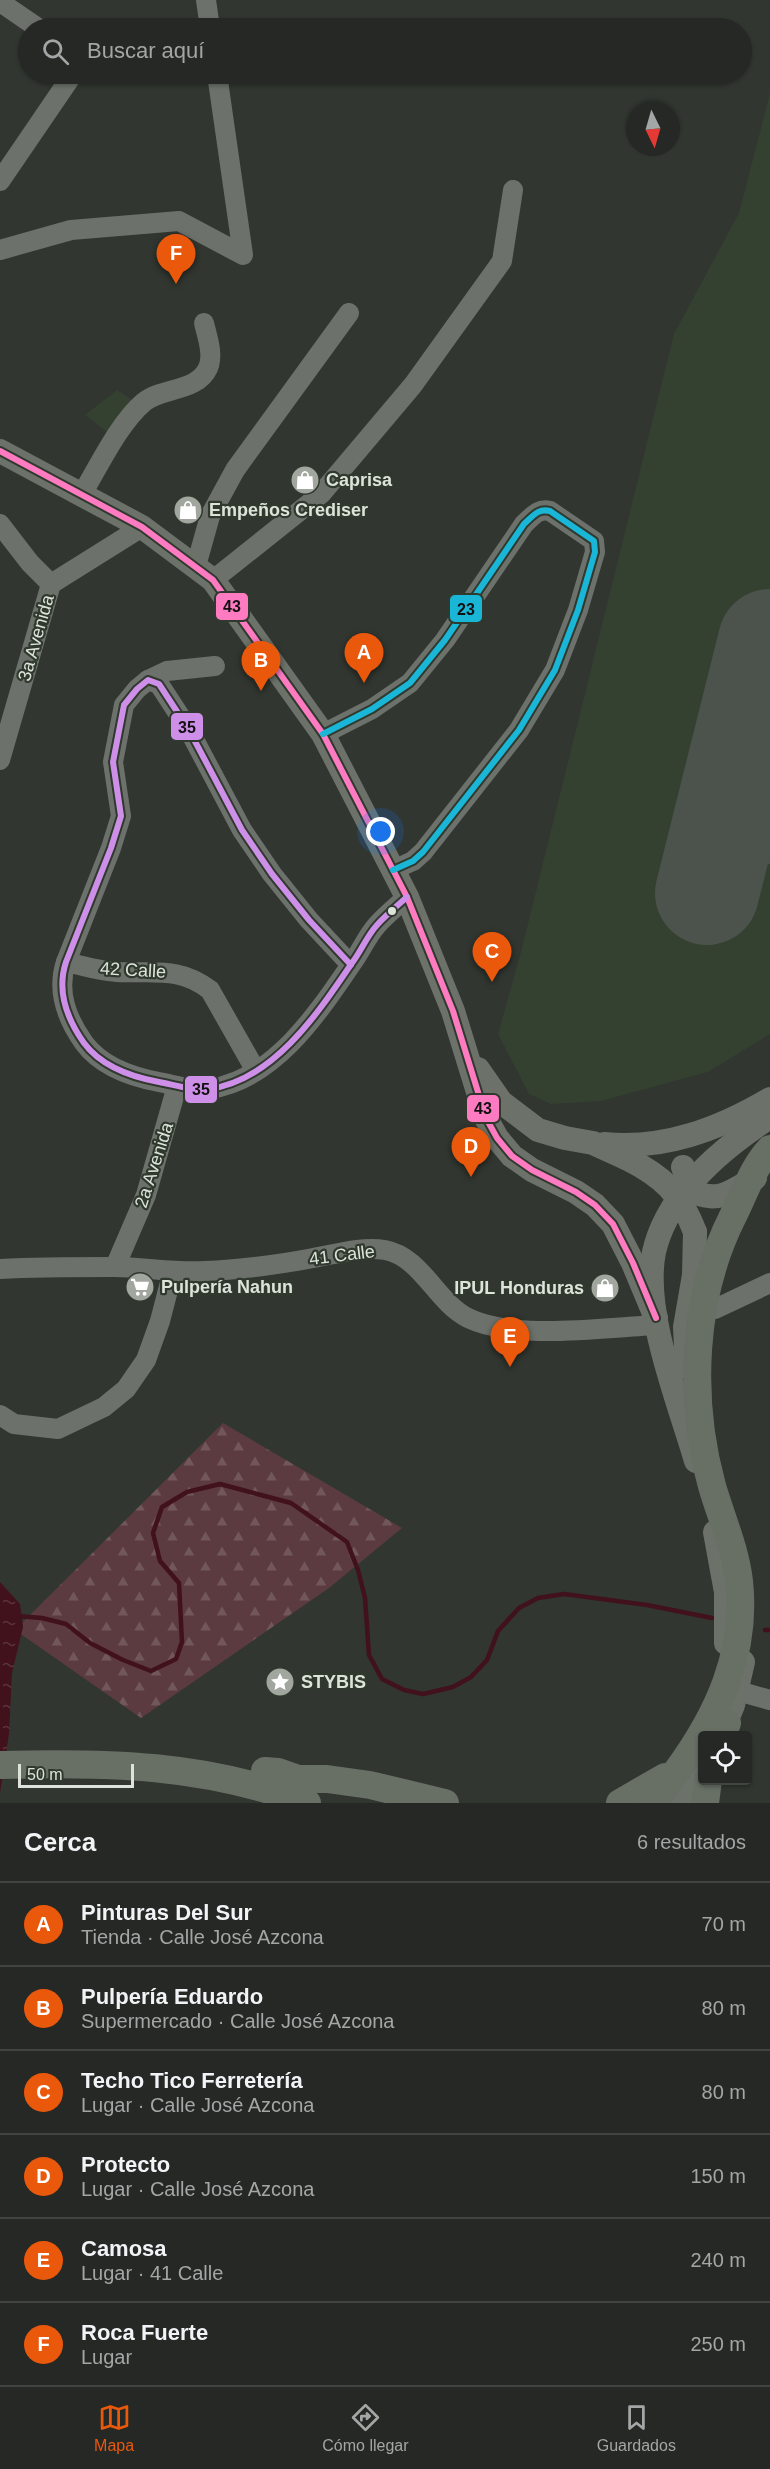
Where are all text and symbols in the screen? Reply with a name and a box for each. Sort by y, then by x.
search box [18,18,752,84]
icon: search [39,35,72,68]
text: Buscar aquí [87,38,204,63]
north arrow [626,102,680,156]
pin: F [156,234,195,284]
shop icon: Caprisa [289,464,321,496]
place label: Caprisa [326,470,393,490]
shop icon: Empeños Crediser [172,494,204,526]
place label: Empeños Crediser [209,500,368,520]
street label: 3a Avenida [14,592,58,683]
line badge: 43 [215,592,249,621]
line badge: 23 [449,594,483,623]
text: 43 [223,598,241,615]
text: 23 [457,601,475,618]
pin: A [344,634,384,683]
pin: B [242,642,280,691]
line badge: 35 [170,712,204,741]
text: 35 [178,719,196,736]
your location [366,817,395,846]
unlabelled marker [386,905,398,917]
pin: C [472,932,512,982]
street label: 42 Calle [99,958,167,982]
line badge: 35 [184,1075,218,1104]
text: 35 [192,1081,210,1098]
line badge: 43 [466,1094,500,1123]
text: 43 [474,1100,492,1117]
street label: 2a Avenida [131,1119,178,1210]
pin: D [452,1128,490,1177]
street label: 41 Calle [308,1241,376,1269]
supermarket icon: Pulpería Nahun [124,1271,156,1303]
shop icon: IPUL Honduras [589,1272,621,1304]
place label: Pulpería Nahun [161,1277,293,1297]
place label: IPUL Honduras [454,1278,584,1298]
pin: E [490,1318,530,1367]
place icon: STYBIS [264,1666,296,1698]
place label: STYBIS [301,1672,366,1692]
map controls [698,1731,752,1785]
button: locate [698,1731,752,1785]
scale bar [18,1761,134,1788]
text: 50 m [27,1766,63,1783]
text: Cerca [24,1827,96,1857]
text: 6 resultados [637,1831,746,1853]
text: Pinturas Del Sur [81,1900,252,1925]
text: A [36,1913,51,1935]
text: 70 m [702,1913,746,1935]
text: Tienda · Calle José Azcona [81,1926,324,1948]
text: Pulpería Eduardo [81,1984,263,2009]
text: B [36,1997,51,2019]
text: 80 m [702,1997,746,2019]
text: Supermercado · Calle José Azcona [81,2010,395,2032]
text: Techo Tico Ferretería [81,2068,303,2093]
text: C [36,2081,51,2103]
text: 80 m [702,2081,746,2103]
text: Lugar · Calle José Azcona [81,2094,314,2116]
text: Protecto [81,2152,170,2177]
text: D [36,2165,51,2187]
text: 150 m [690,2165,746,2187]
text: Lugar · Calle José Azcona [81,2178,314,2200]
text: Camosa [81,2236,167,2261]
text: E [37,2249,50,2271]
text: 240 m [690,2249,746,2271]
text: Lugar · 41 Calle [81,2262,223,2284]
text: Roca Fuerte [81,2320,208,2345]
text: F [37,2333,50,2355]
text: 250 m [690,2333,746,2355]
text: Lugar [81,2346,132,2368]
tab: Mapa [94,2401,134,2455]
tab: Cómo llegar [322,2401,409,2455]
tab: Guardados [597,2401,676,2455]

